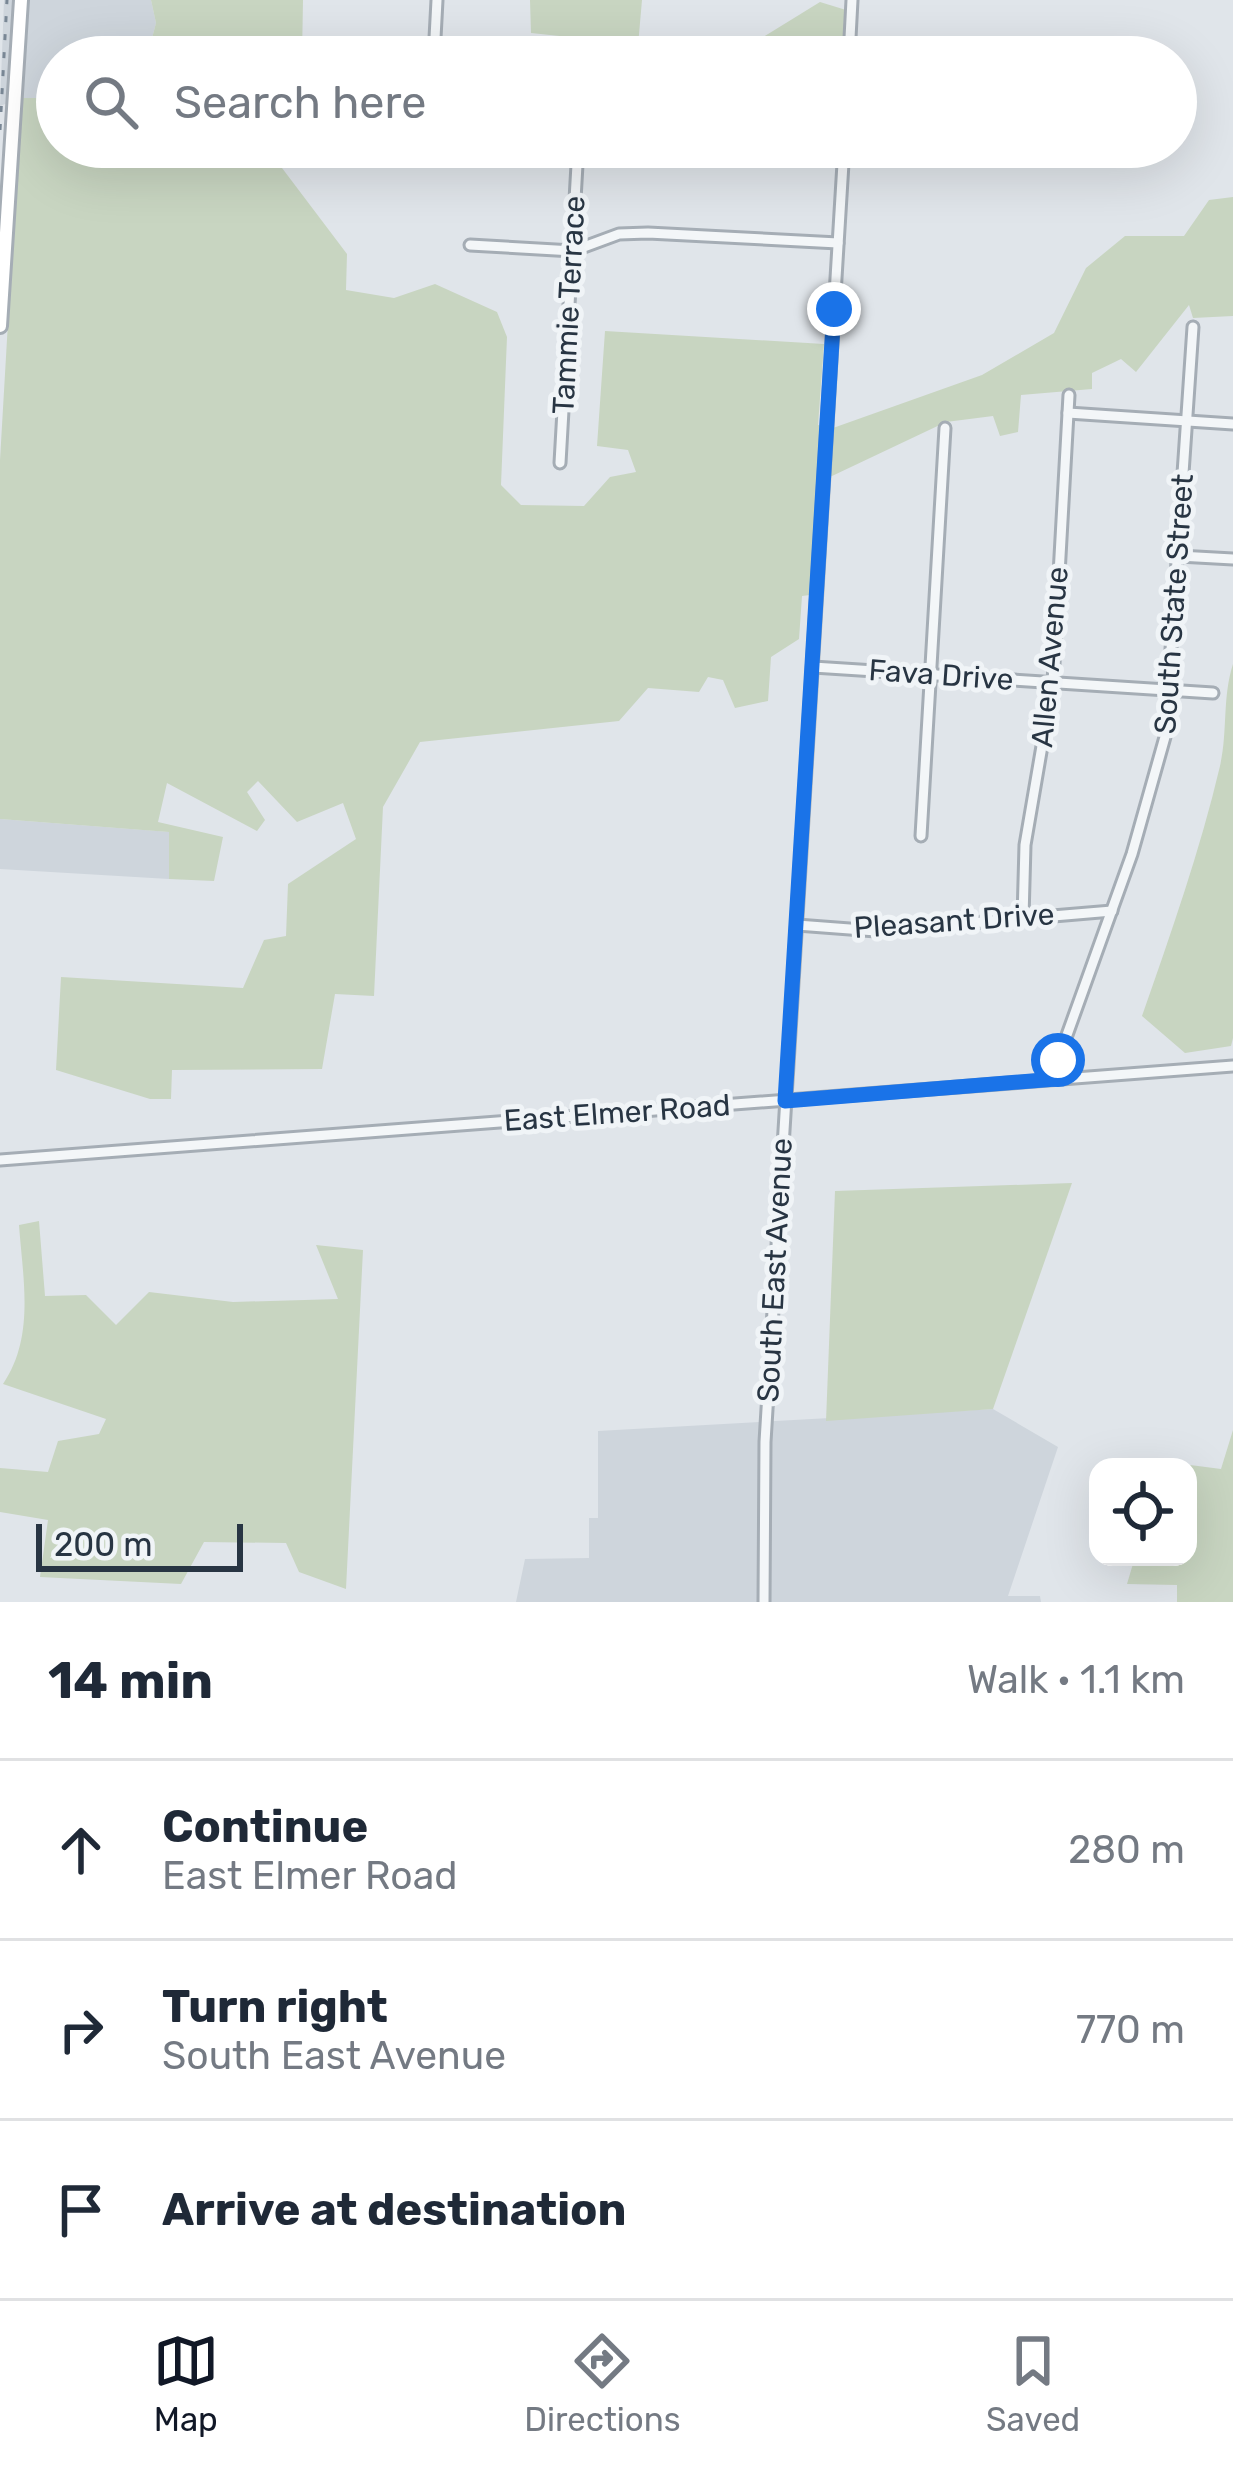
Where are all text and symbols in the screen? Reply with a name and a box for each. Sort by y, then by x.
search box [36,36,1197,168]
icon: search [78,69,144,135]
text: Search here [174,76,426,129]
street label: Tammie Terrace [545,195,593,415]
route end [807,282,861,336]
street label: South State Street [1147,472,1201,735]
street label: Allen Avenue [1024,565,1076,749]
street label: Fava Drive [867,652,1015,698]
street label: Pleasant Drive [852,896,1056,946]
route start [1031,1033,1085,1087]
street label: East Elmer Road [502,1087,732,1139]
street label: South East Avenue [750,1137,800,1403]
map controls [1089,1458,1197,1566]
button: locate [1089,1458,1197,1566]
scale bar [36,1518,243,1571]
text: 200 m [54,1525,153,1564]
text: 14 min [48,1650,213,1711]
text: Walk · 1.1 km [967,1657,1185,1703]
text: Continue [162,1800,368,1853]
icon: ahead [48,1817,114,1883]
text: 280 m [1068,1827,1185,1873]
text: East Elmer Road [162,1853,457,1899]
text: Turn right [162,1980,388,2033]
icon: right [48,1997,114,2063]
text: 770 m [1076,2007,1185,2053]
text: South East Avenue [162,2033,506,2079]
icon: arrive [48,2177,114,2243]
text: Arrive at destination [162,2183,627,2236]
tab: Map [153,2328,219,2439]
tab: Directions [524,2328,681,2439]
tab: Saved [986,2328,1080,2439]

